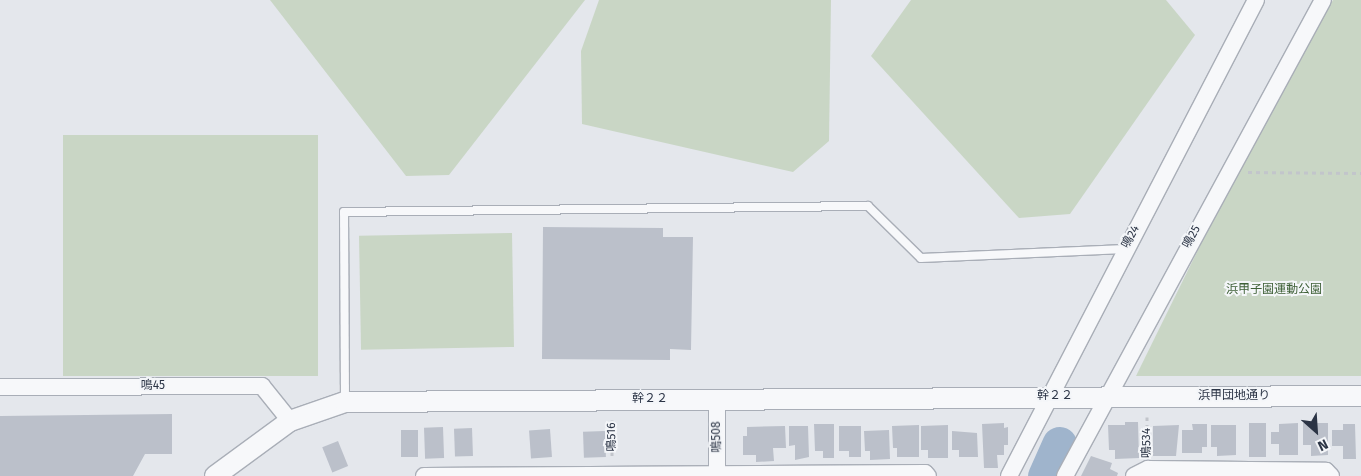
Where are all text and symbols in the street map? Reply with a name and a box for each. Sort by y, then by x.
street label: 鳴24 [1119,223,1143,251]
street label: 鳴25 [1180,223,1204,251]
park label: 浜甲子園運動公園 [1226,283,1322,297]
street label: 鳴45 [141,379,165,393]
street label: 幹２２ [1037,389,1073,403]
street label: 浜甲団地通り [1198,389,1270,403]
street label: 幹２２ [632,392,668,406]
north arrow [1291,406,1341,456]
street label: 鳴508 [710,421,724,453]
street label: 鳴516 [605,422,619,452]
street label: 鳴534 [1140,428,1154,458]
text: N [1315,435,1331,455]

